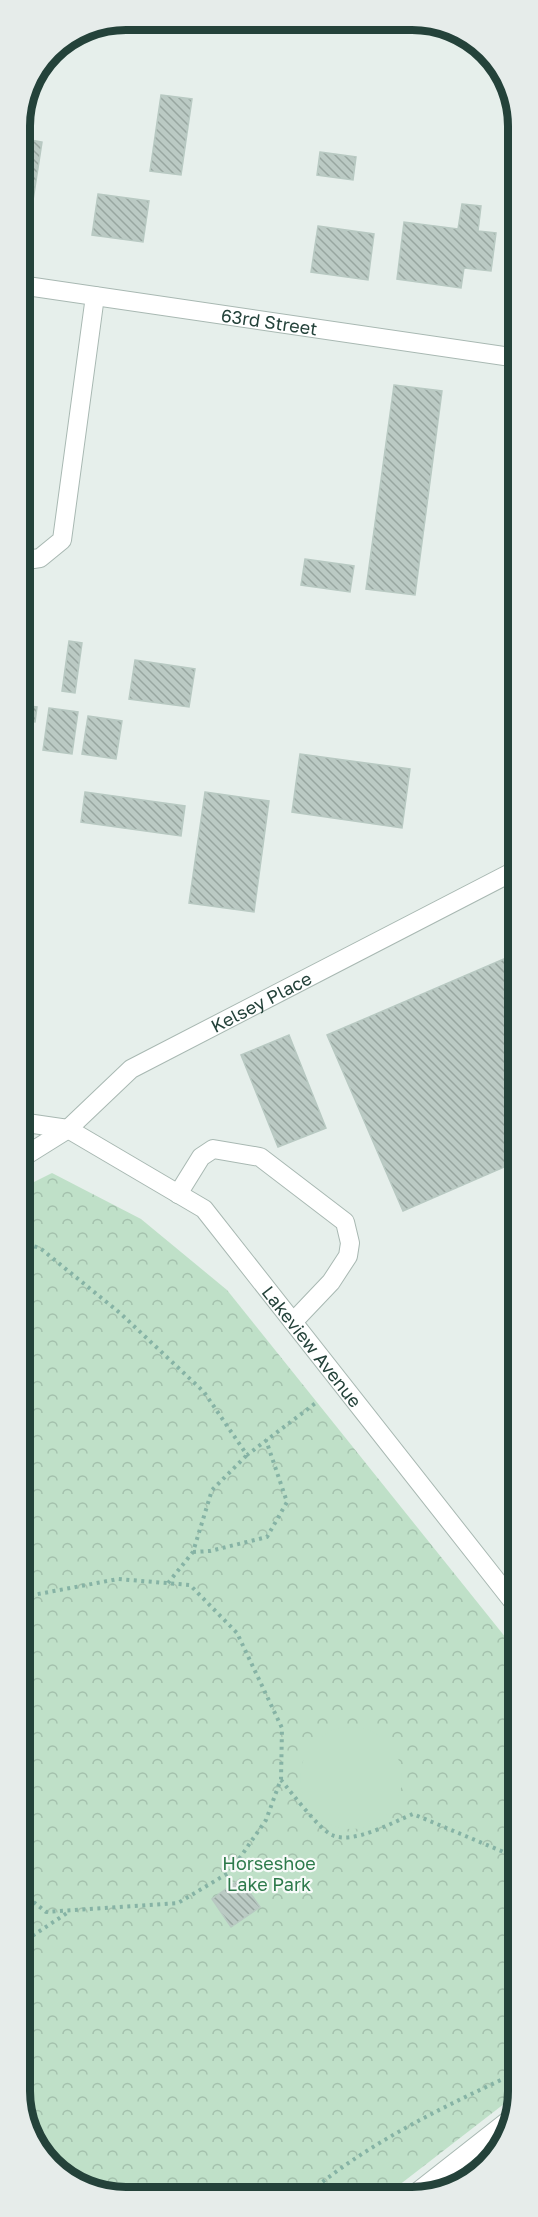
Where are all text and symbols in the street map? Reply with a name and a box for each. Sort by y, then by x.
street label: 63rd Street [220,304,319,339]
street label: Kelsey Place [207,967,315,1037]
street label: Lakeview Avenue [258,1281,367,1411]
park label: Horseshoe Lake Park [222,1852,316,1895]

